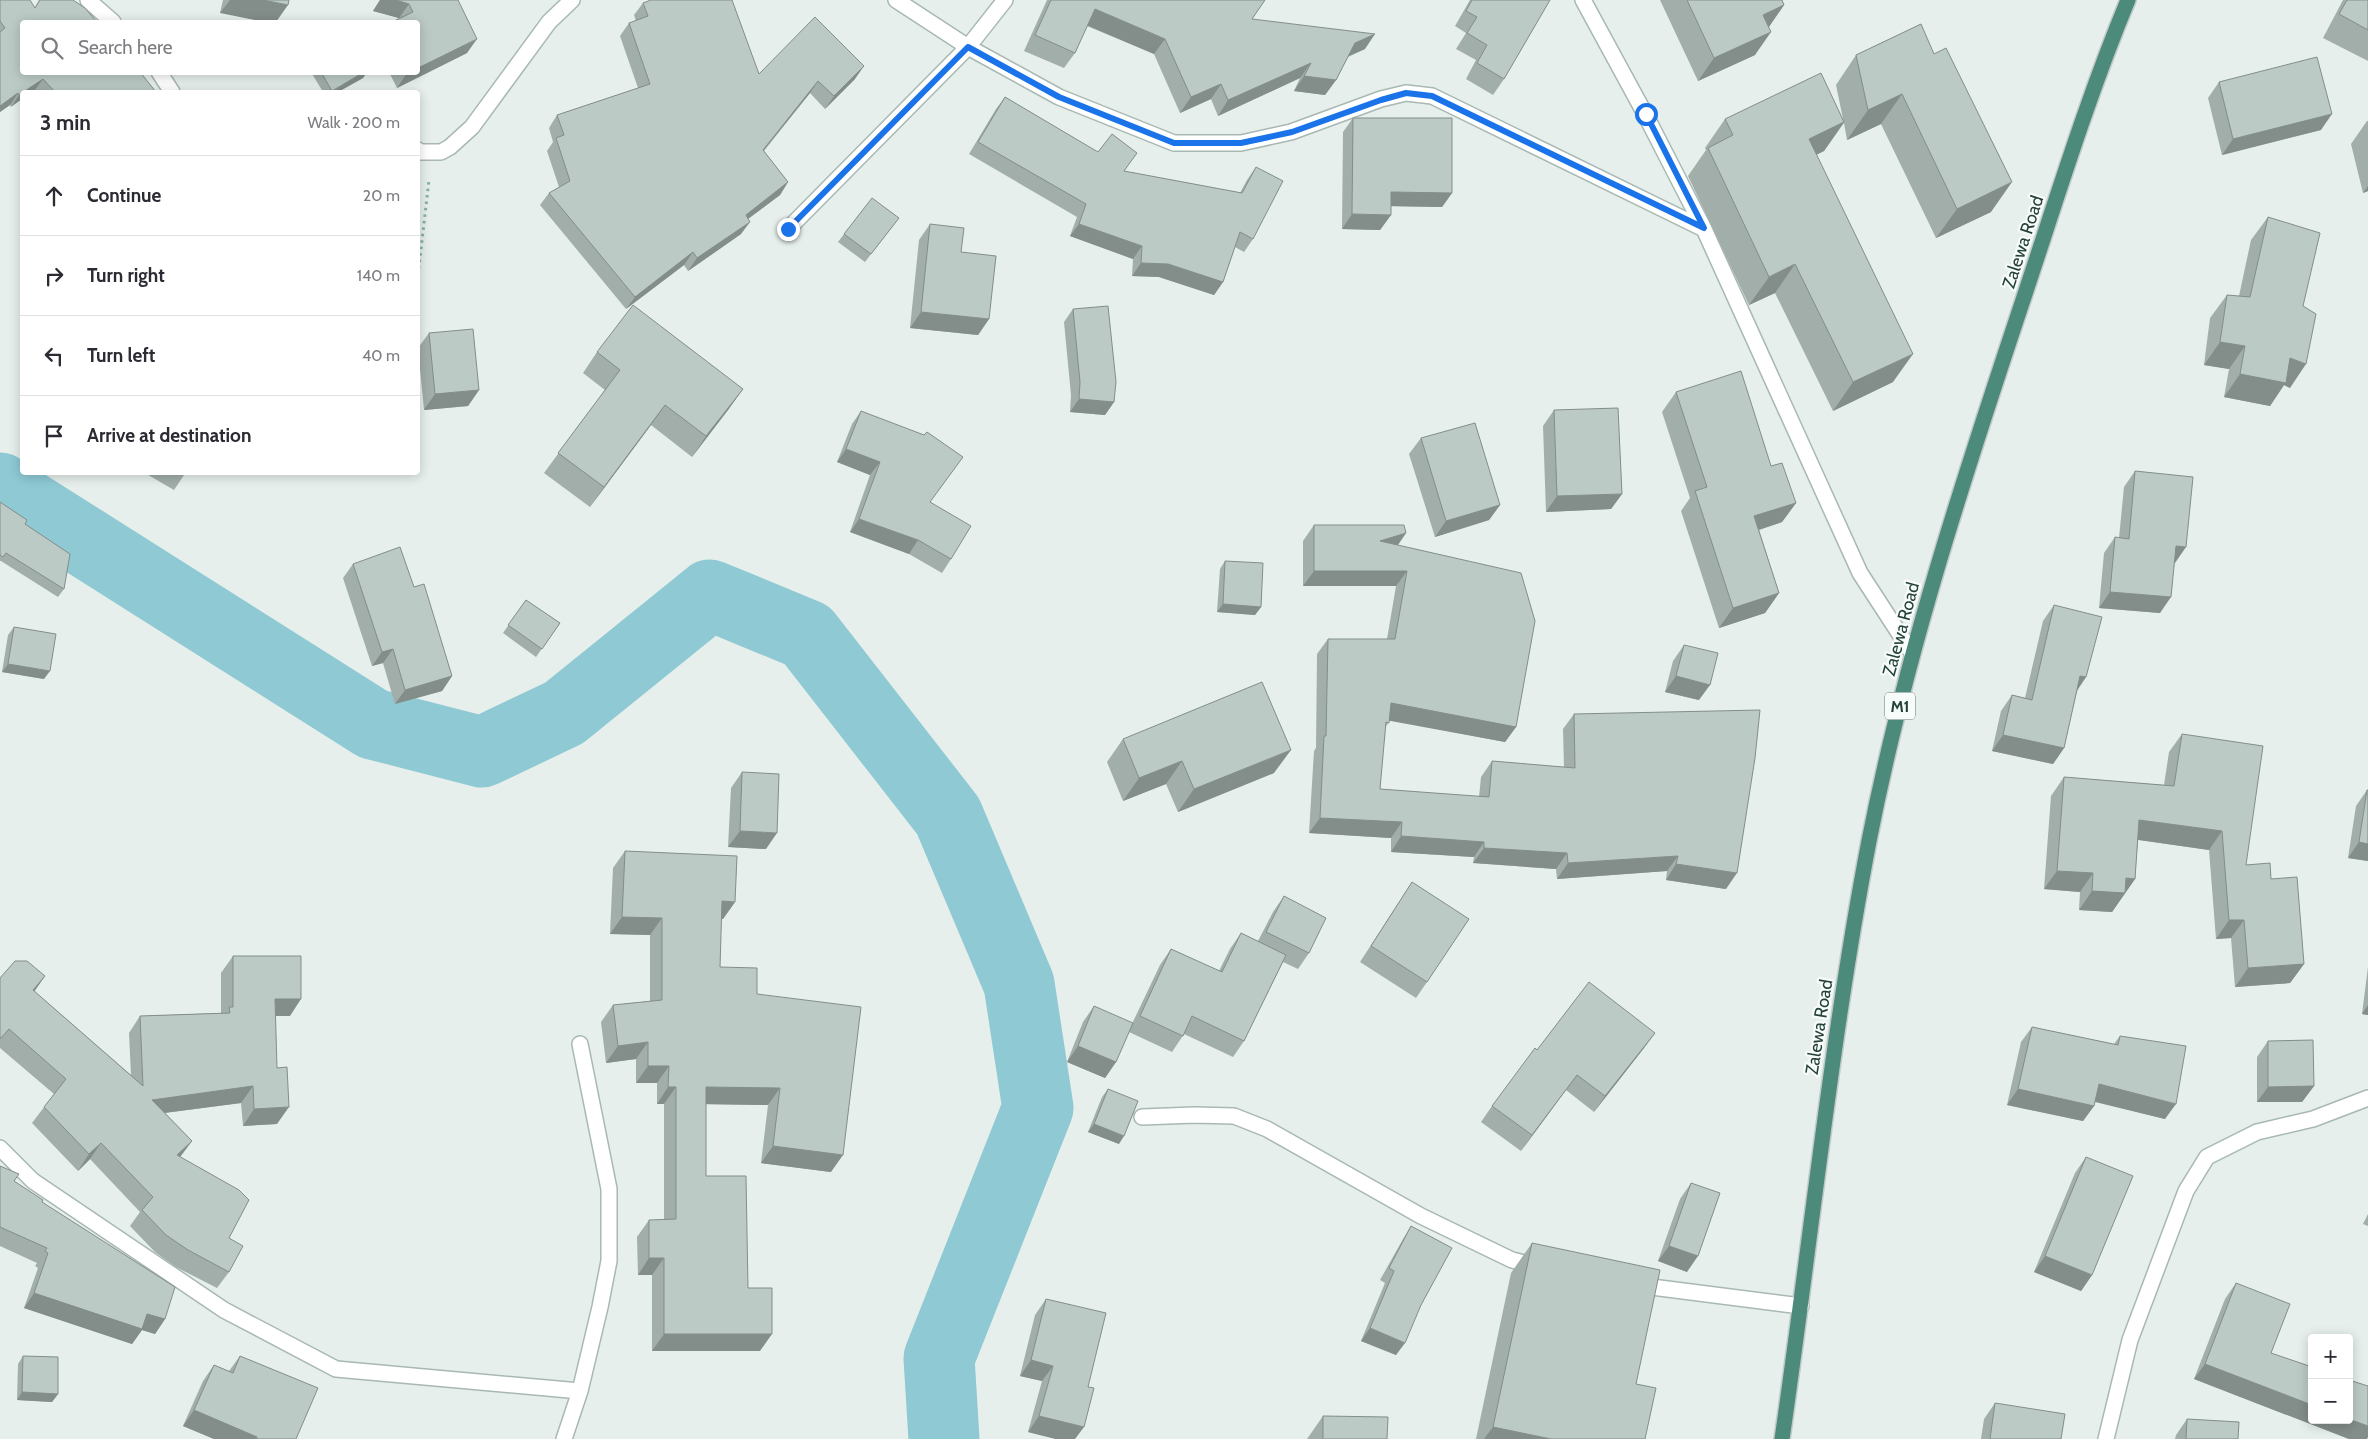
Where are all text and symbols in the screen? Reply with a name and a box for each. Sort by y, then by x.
search box [20,20,420,75]
icon: search [38,34,66,62]
text: Search here [78,36,172,59]
route start [1635,103,1658,126]
text: 3 min [40,110,91,135]
text: Walk · 200 m [308,113,400,132]
icon: ahead [40,182,68,210]
text: Continue [87,184,161,207]
text: 20 m [363,186,400,205]
street label: Zalewa Road [1998,193,2048,291]
route end [777,218,800,241]
icon: right [40,262,68,290]
text: Turn right [87,264,165,287]
text: 140 m [357,266,400,285]
icon: left [40,342,68,370]
text: Turn left [87,344,155,367]
text: 40 m [362,346,400,365]
icon: arrive [40,422,68,450]
text: Arrive at destination [87,424,251,447]
street label: Zalewa Road [1878,580,1924,678]
road number: M1 [1885,692,1915,719]
street label: Zalewa Road [1801,978,1837,1076]
map controls [2308,1334,2353,1424]
button: + [2308,1334,2353,1379]
button: − [2308,1379,2353,1424]

